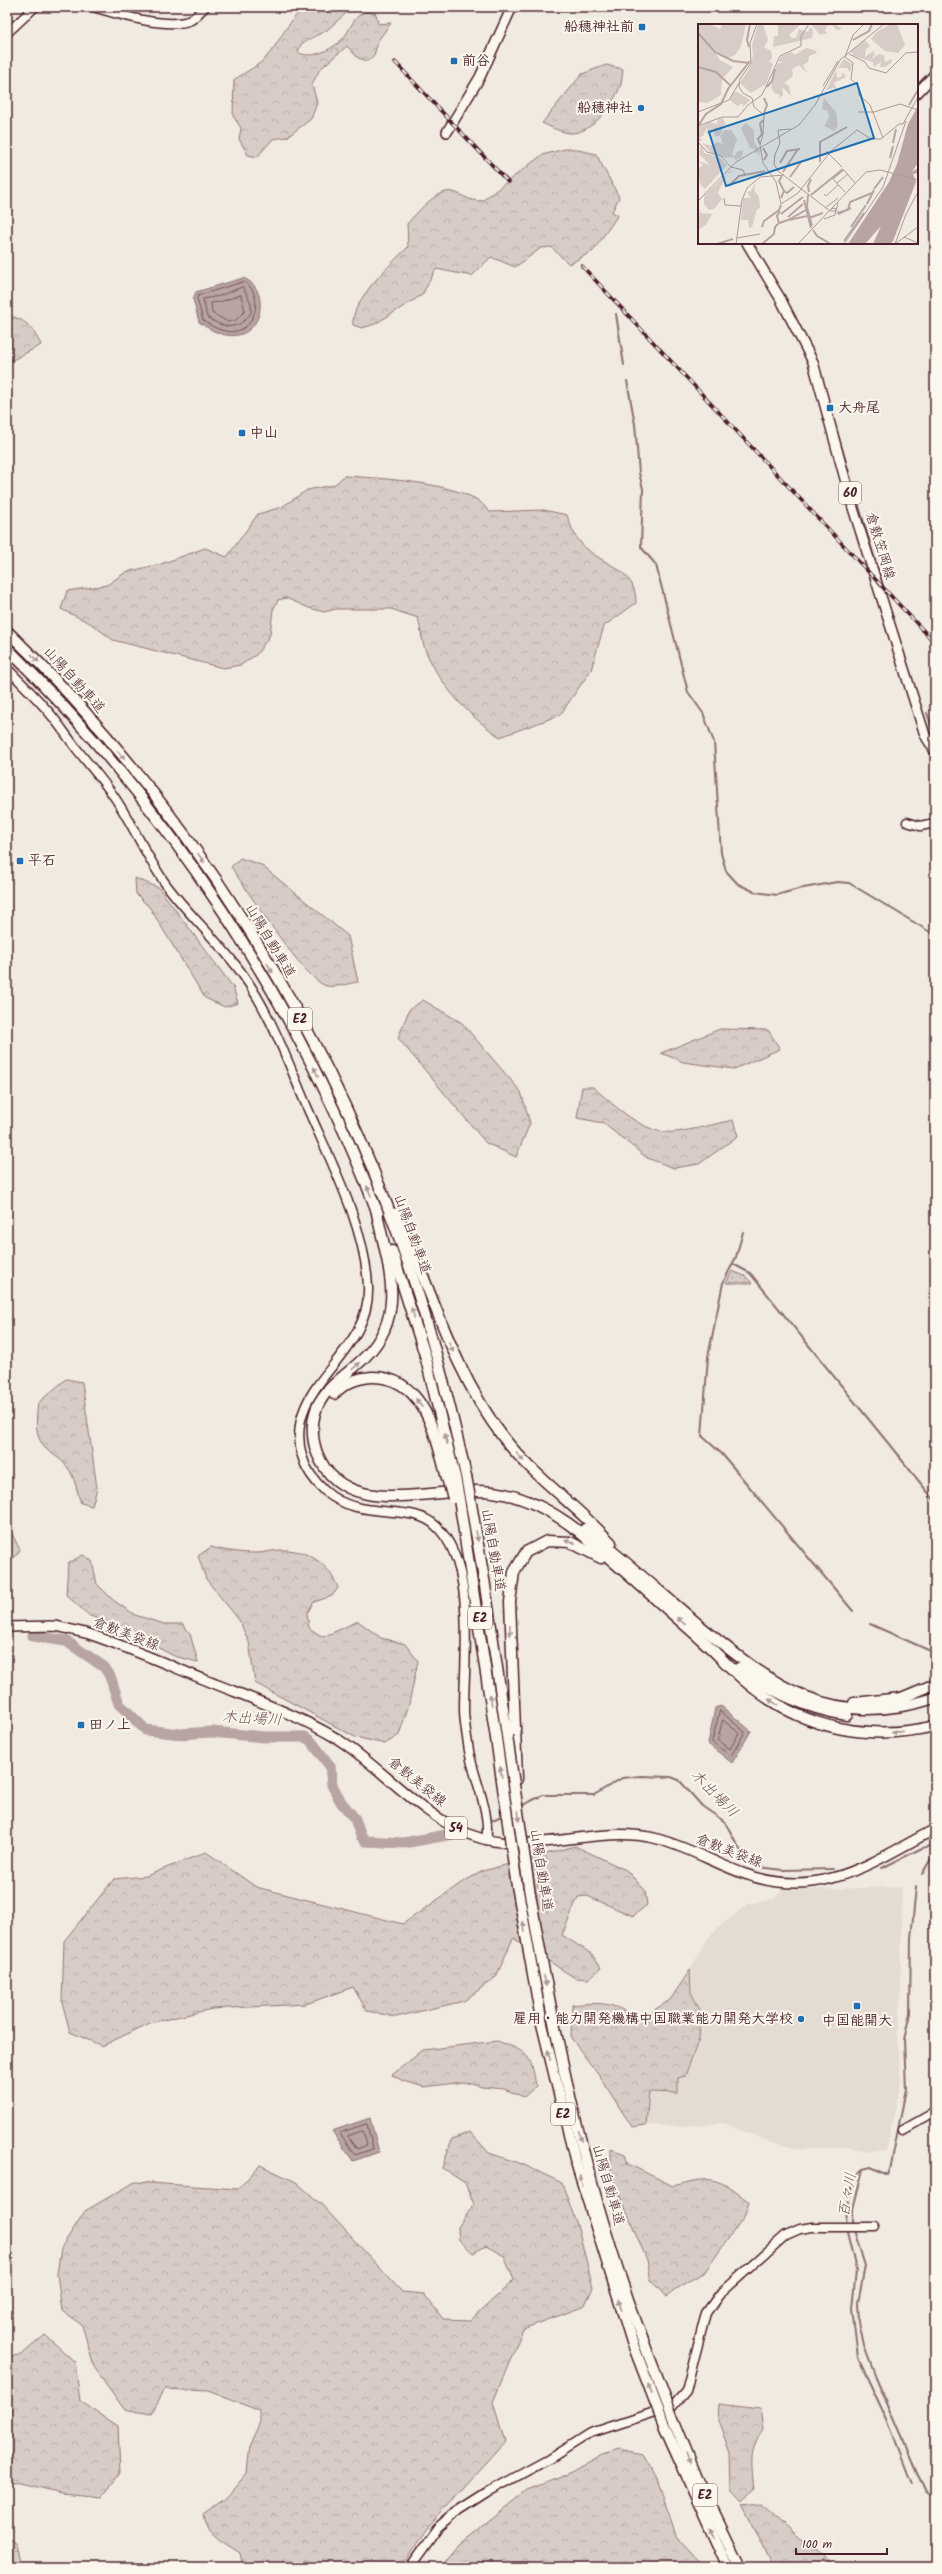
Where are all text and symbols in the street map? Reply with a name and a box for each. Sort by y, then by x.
place label: 船穂神社前 [564,16,634,38]
marker: 船穂神社前 [637,22,647,32]
inset map [698,24,918,244]
place label: 前谷 [462,50,490,72]
marker: 前谷 [449,56,459,66]
place label: 船穂神社 [577,97,633,119]
marker: 船穂神社 [636,103,646,113]
place label: 大舟尾 [838,397,880,419]
marker: 大舟尾 [825,403,835,413]
place label: 中山 [250,422,278,444]
marker: 中山 [237,428,247,438]
road number: 60 [839,482,861,504]
street label: 倉敷笠岡線 [859,509,901,583]
street label: 山陽自動車道 [38,641,110,719]
one-way arrow [30,653,40,663]
one-way arrow [116,750,125,761]
place label: 平石 [28,850,56,872]
one-way arrow [196,853,204,863]
marker: 平石 [15,856,25,866]
street label: 山陽自動車道 [239,899,301,983]
one-way arrow [267,962,274,974]
road number: E2 [288,1008,312,1030]
one-way arrow [313,1067,319,1078]
one-way arrow [366,1185,372,1196]
street label: 山陽自動車道 [387,1191,437,1277]
one-way arrow [410,1307,416,1319]
one-way arrow [449,1342,455,1354]
one-way arrow [350,1362,361,1371]
one-way arrow [415,1397,423,1408]
one-way arrow [442,1433,448,1445]
one-way arrow [515,1452,525,1462]
street label: 山陽自動車道 [475,1507,511,1593]
one-way arrow [474,1530,480,1542]
one-way arrow [564,1539,576,1545]
road number: E2 [468,1607,492,1629]
street label: 倉敷美袋線 [89,1611,163,1657]
one-way arrow [676,1617,685,1626]
one-way arrow [507,1624,513,1637]
one-way arrow [488,1694,494,1706]
one-way arrow [767,1698,779,1705]
water label: 木出場川 [221,1705,283,1733]
place label: 田ノ上 [89,1714,131,1736]
marker: 田ノ上 [76,1720,86,1730]
one-way arrow [891,1729,903,1735]
street label: 倉敷美袋線 [383,1751,451,1813]
water label: 木出場川 [684,1764,744,1824]
one-way arrow [498,1766,504,1778]
one-way arrow [516,1810,522,1822]
road number: 54 [445,1817,467,1839]
street label: 山陽自動車道 [524,1827,558,1913]
street label: 倉敷美袋線 [692,1828,766,1874]
one-way arrow [521,1921,527,1933]
one-way arrow [543,1975,549,1987]
marker: 中国能開大 [852,2001,862,2011]
place label: 雇用・能力開発機構中国職業能力開発大学校 [513,2008,793,2030]
place label: 中国能開大 [822,2010,892,2032]
marker: 雇用・能力開発機構中国職業能力開発大学校 [796,2014,806,2024]
one-way arrow [546,2048,552,2061]
road number: E2 [551,2103,575,2125]
one-way arrow [577,2129,583,2142]
street label: 山陽自動車道 [586,2142,630,2228]
water label: 百々川 [832,2171,864,2219]
one-way arrow [578,2174,584,2186]
one-way arrow [616,2299,622,2311]
one-way arrow [647,2382,653,2394]
one-way arrow [687,2452,693,2464]
road number: E2 [693,2484,717,2506]
one-way arrow [708,2525,714,2537]
scale bar [796,2530,887,2556]
text: 100 m [802,2535,833,2554]

